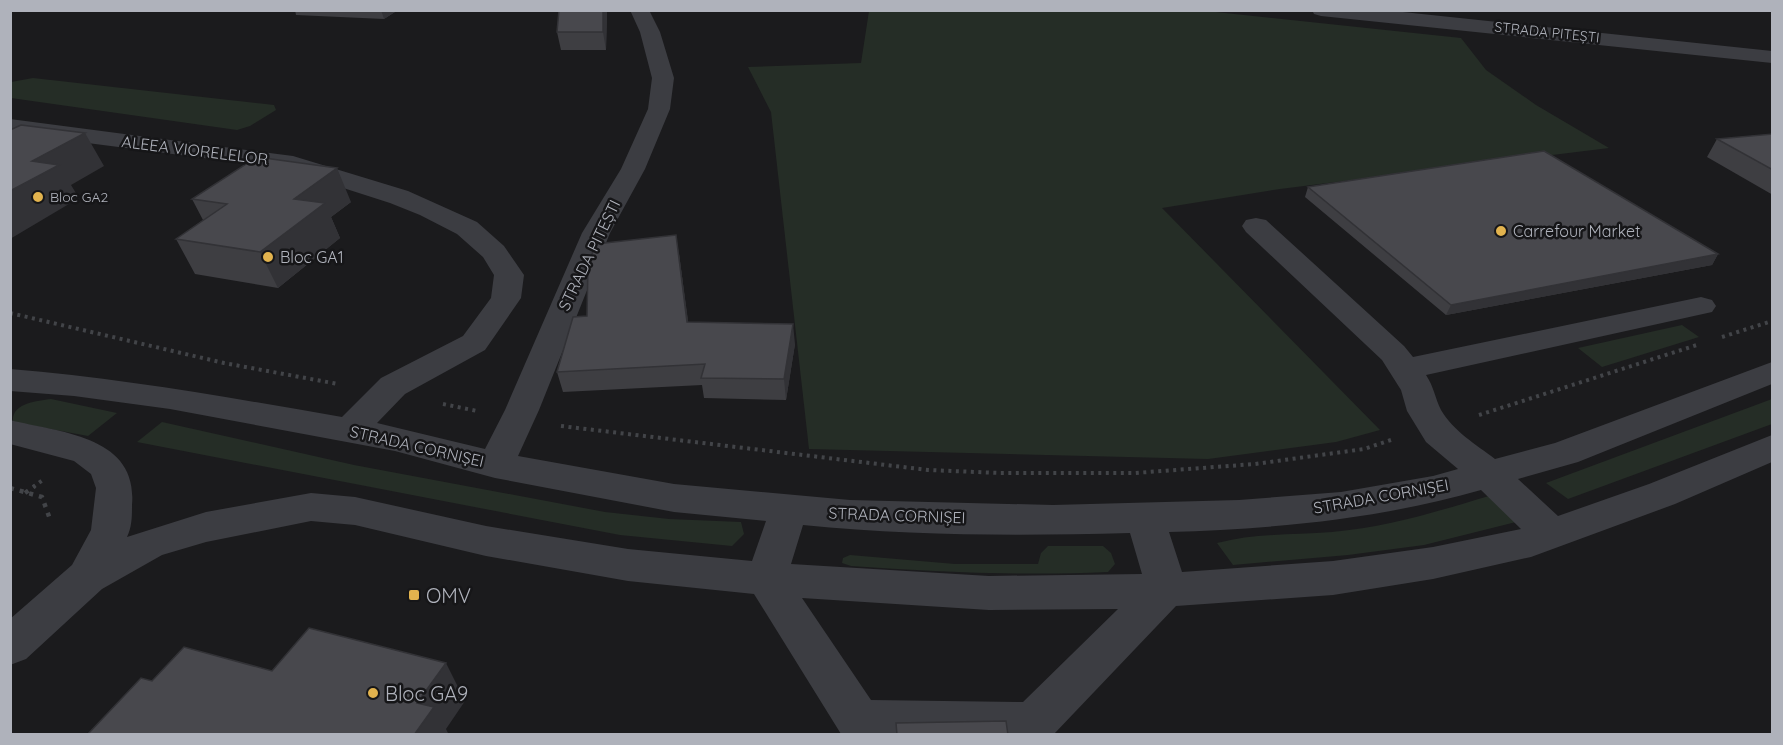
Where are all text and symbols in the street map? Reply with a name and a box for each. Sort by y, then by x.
street label: STRADA PITEȘTI [1493,18,1601,46]
street label: ALEEA VIORELELOR [121,131,269,169]
place label: Bloc GA2 [50,188,108,206]
marker: Bloc GA2 [31,190,45,204]
street label: STRADA PITEȘTI [554,196,624,314]
place label: Carrefour Market [1513,221,1640,241]
marker: Carrefour Market [1494,224,1508,238]
place label: Bloc GA1 [280,247,344,267]
marker: Bloc GA1 [261,250,275,264]
street label: STRADA CORNIȘEI [348,421,486,471]
street label: STRADA CORNIȘEI [1312,474,1450,518]
street label: STRADA CORNIȘEI [828,503,966,527]
place label: OMV [426,583,471,608]
marker: OMV [407,588,421,602]
place label: Bloc GA9 [385,681,468,706]
marker: Bloc GA9 [366,686,380,700]

